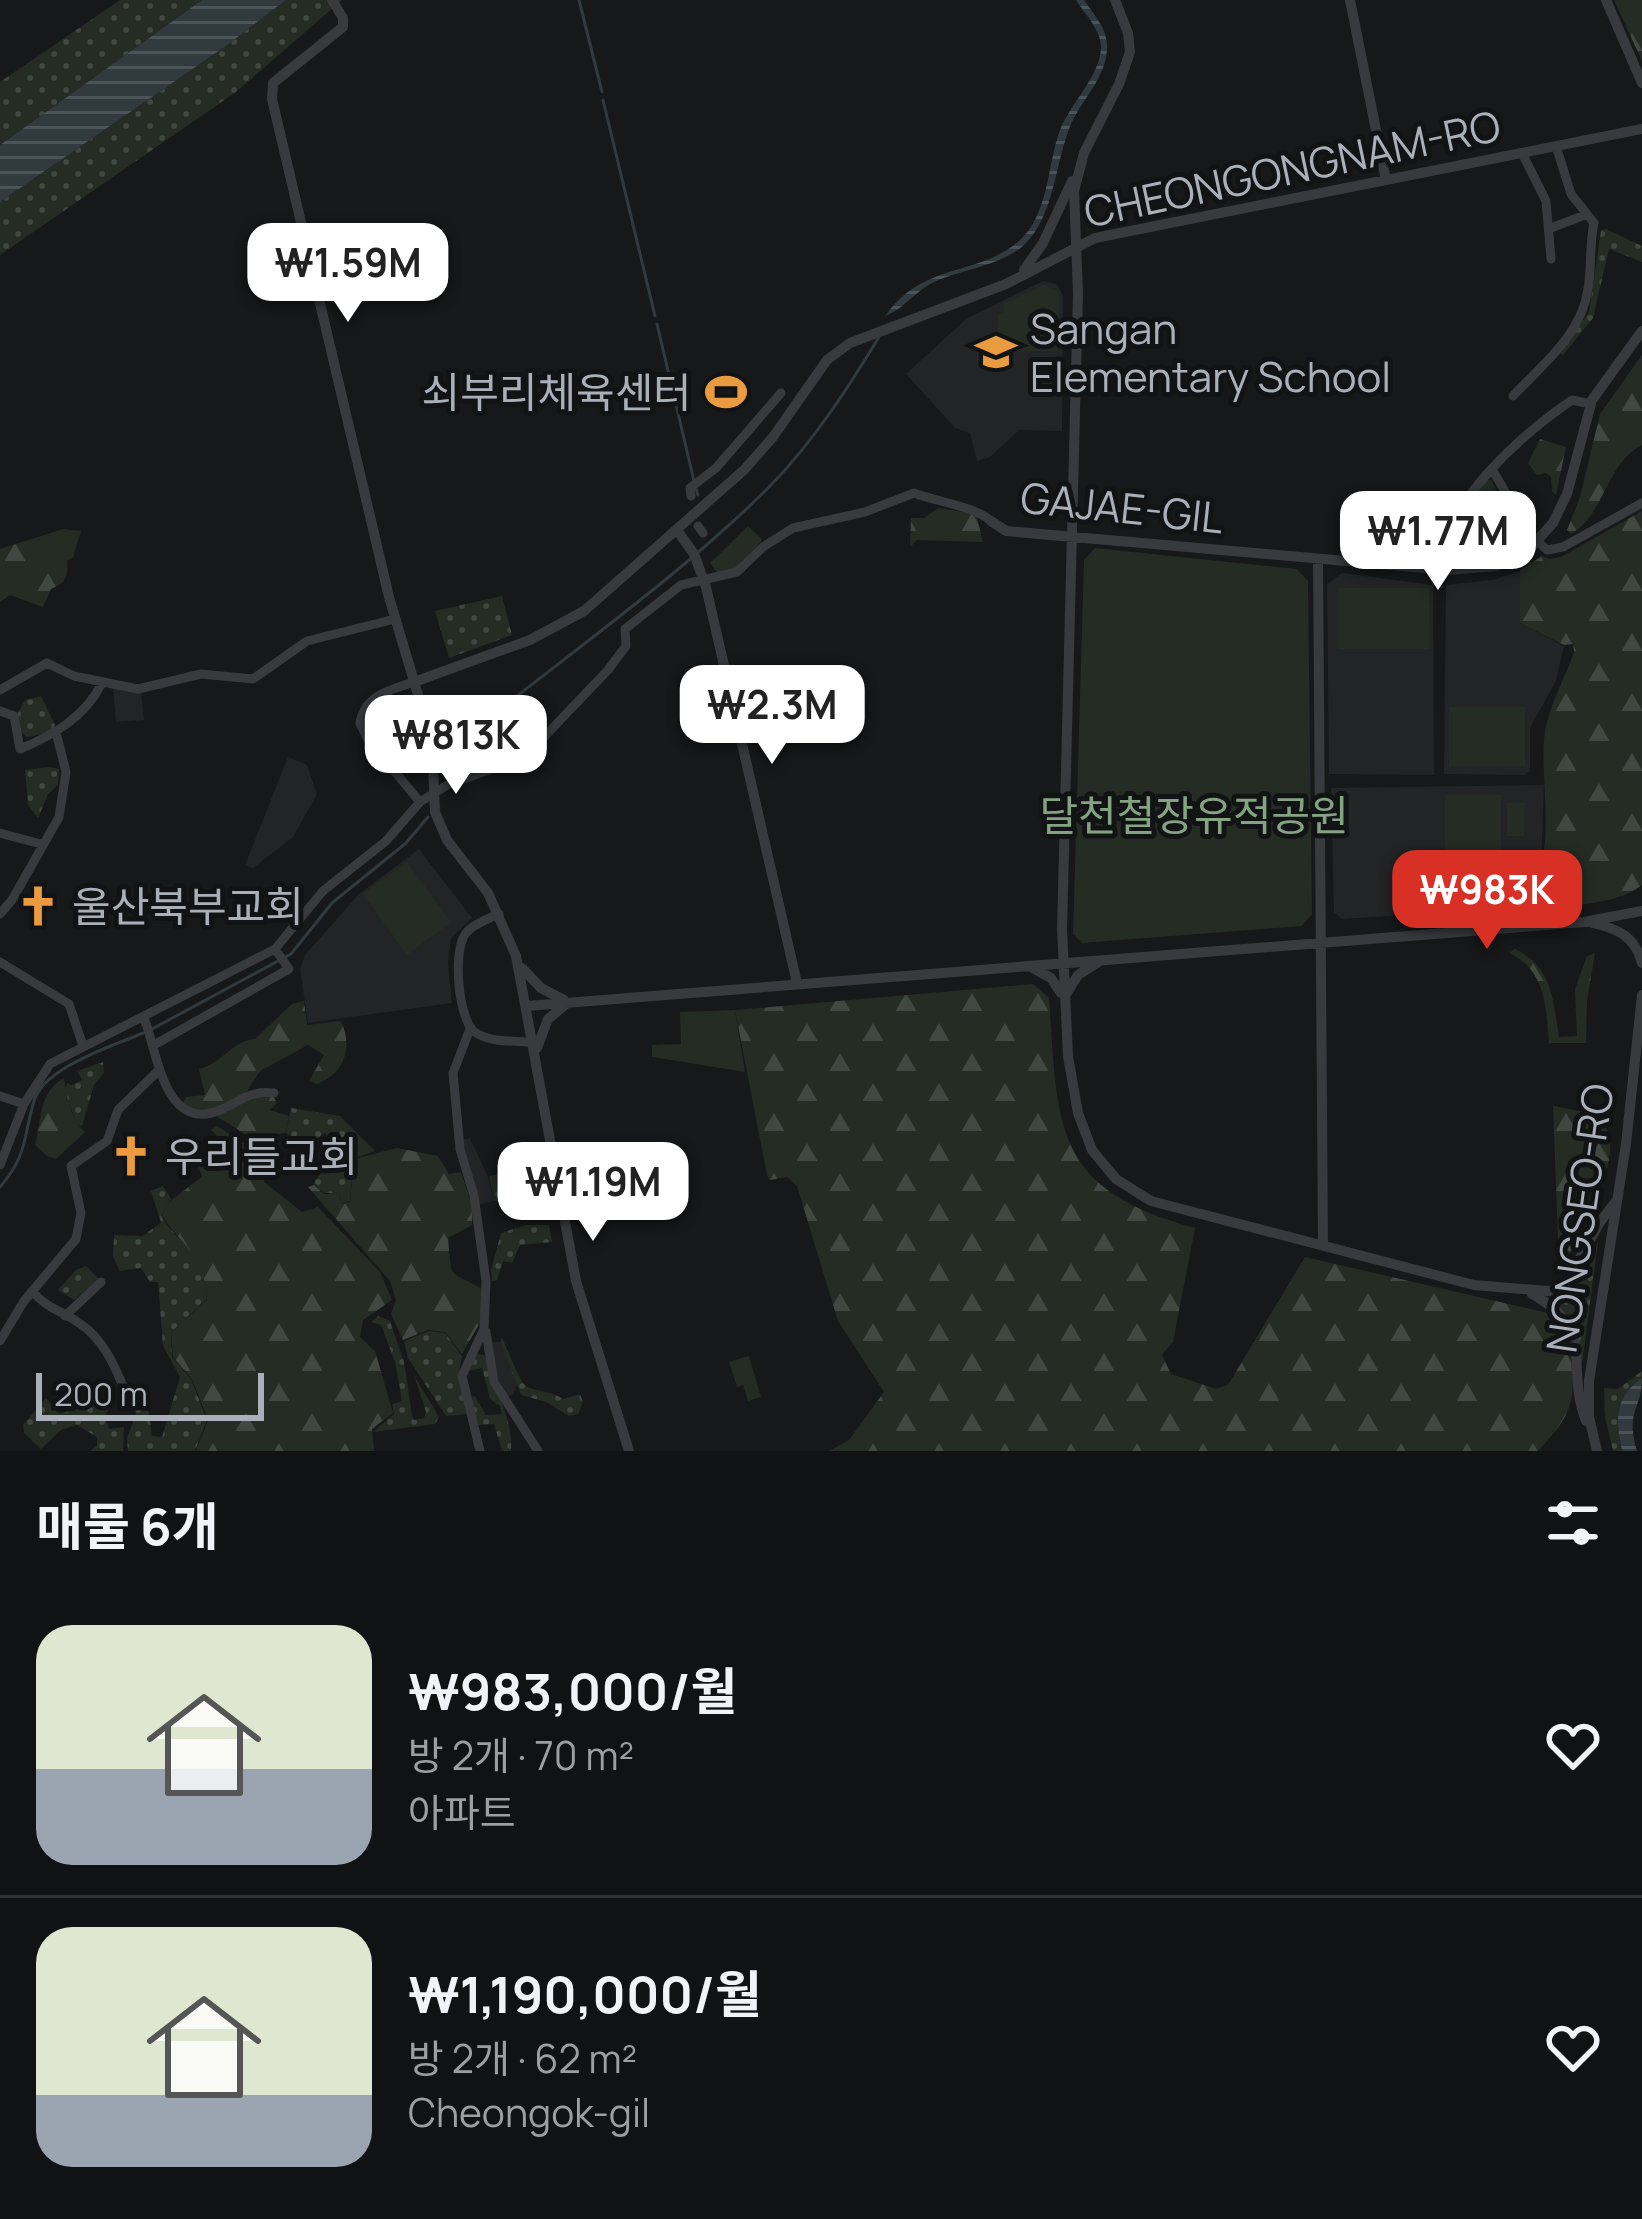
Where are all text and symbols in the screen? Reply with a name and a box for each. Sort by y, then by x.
street label: CHEONGONGNAM-RO [1079,96,1505,240]
pin: ₩1.59M [250,223,446,325]
text: ₩1.59M [274,235,422,289]
place label: Sangan Elementary School [1030,299,1391,405]
school or university icon: Sangan Elementary School [973,329,1019,375]
place label: 쇠부리체육센터 [422,363,692,421]
sports icon: 쇠부리체육센터 [703,369,749,415]
street label: GAJAE-GIL [1018,468,1226,546]
pin: ₩1.77M [1340,491,1536,593]
text: ₩1.77M [1367,503,1509,557]
pin: ₩2.3M [688,665,856,767]
text: ₩2.3M [707,677,837,731]
pin: ₩813K [372,695,540,797]
text: ₩813K [392,707,520,761]
park label: 달천철장유적공원 [1039,786,1349,844]
pin: ₩983K [1403,850,1571,952]
text: ₩983K [1419,862,1555,916]
place label: 울산북부교회 [72,877,304,935]
church icon: 울산북부교회 [15,883,61,929]
street label: NONGSEO-RO [1531,1080,1627,1356]
place label: 우리들교회 [165,1127,358,1185]
church icon: 우리들교회 [108,1133,154,1179]
pin: ₩1.19M [495,1142,691,1244]
text: ₩1.19M [525,1154,661,1208]
scale bar [36,1367,264,1420]
text: 200 m [54,1371,148,1416]
icon: filters [1540,1490,1606,1556]
text: 매물 6개 [36,1491,219,1560]
text: ₩983,000/월 [408,1656,737,1725]
icon: home [132,1673,276,1817]
icon: heart [1540,1712,1606,1778]
text: 방 2개 · 70 m² [408,1728,634,1782]
text: 아파트 [408,1785,516,1839]
text: ₩1,190,000/월 [408,1959,762,2028]
icon: home [132,1975,276,2119]
icon: heart [1540,2014,1606,2080]
text: 방 2개 · 62 m² [408,2031,637,2085]
text: Cheongok-gil [408,2085,650,2139]

